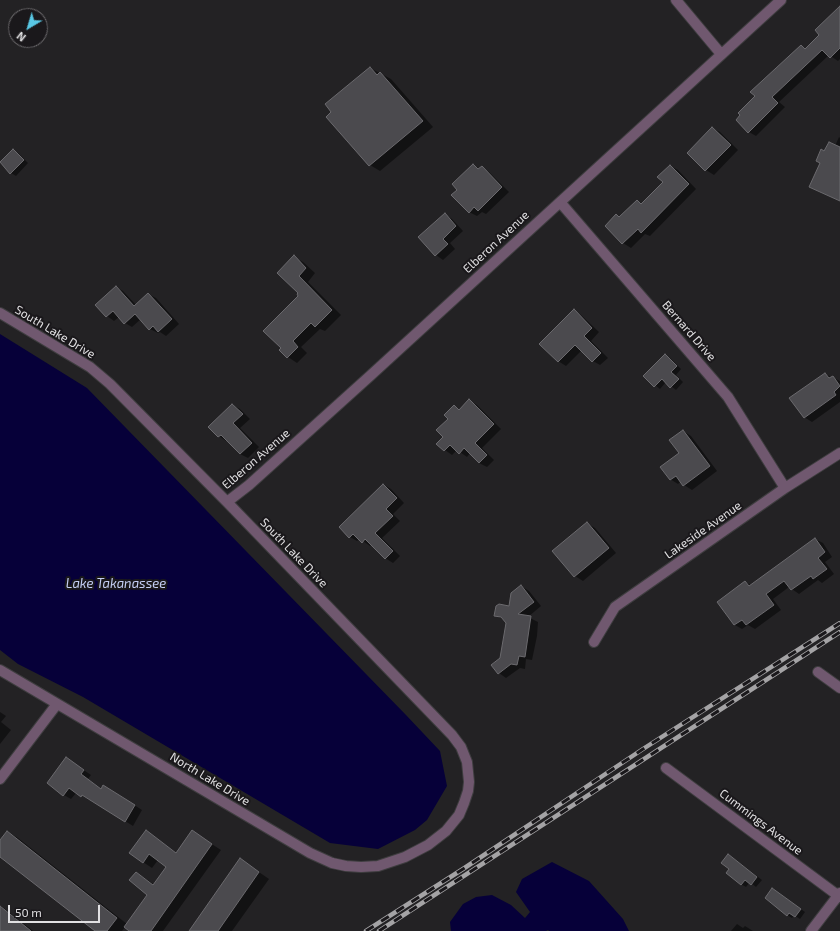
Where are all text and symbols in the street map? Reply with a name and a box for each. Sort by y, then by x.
north arrow [8,8,48,48]
text: N [14,29,28,45]
street label: Elberon Avenue [460,208,532,276]
street label: Bernard Drive [659,298,719,364]
street label: South Lake Drive [12,302,98,362]
street label: Elberon Avenue [219,426,293,492]
street label: Lakeside Avenue [662,498,744,562]
street label: South Lake Drive [257,515,331,591]
water label: Lake Takanassee [66,576,166,592]
street label: North Lake Drive [167,749,253,809]
street label: Cummings Avenue [717,786,805,858]
scale bar [10,897,102,923]
text: 50 m [15,905,42,919]

